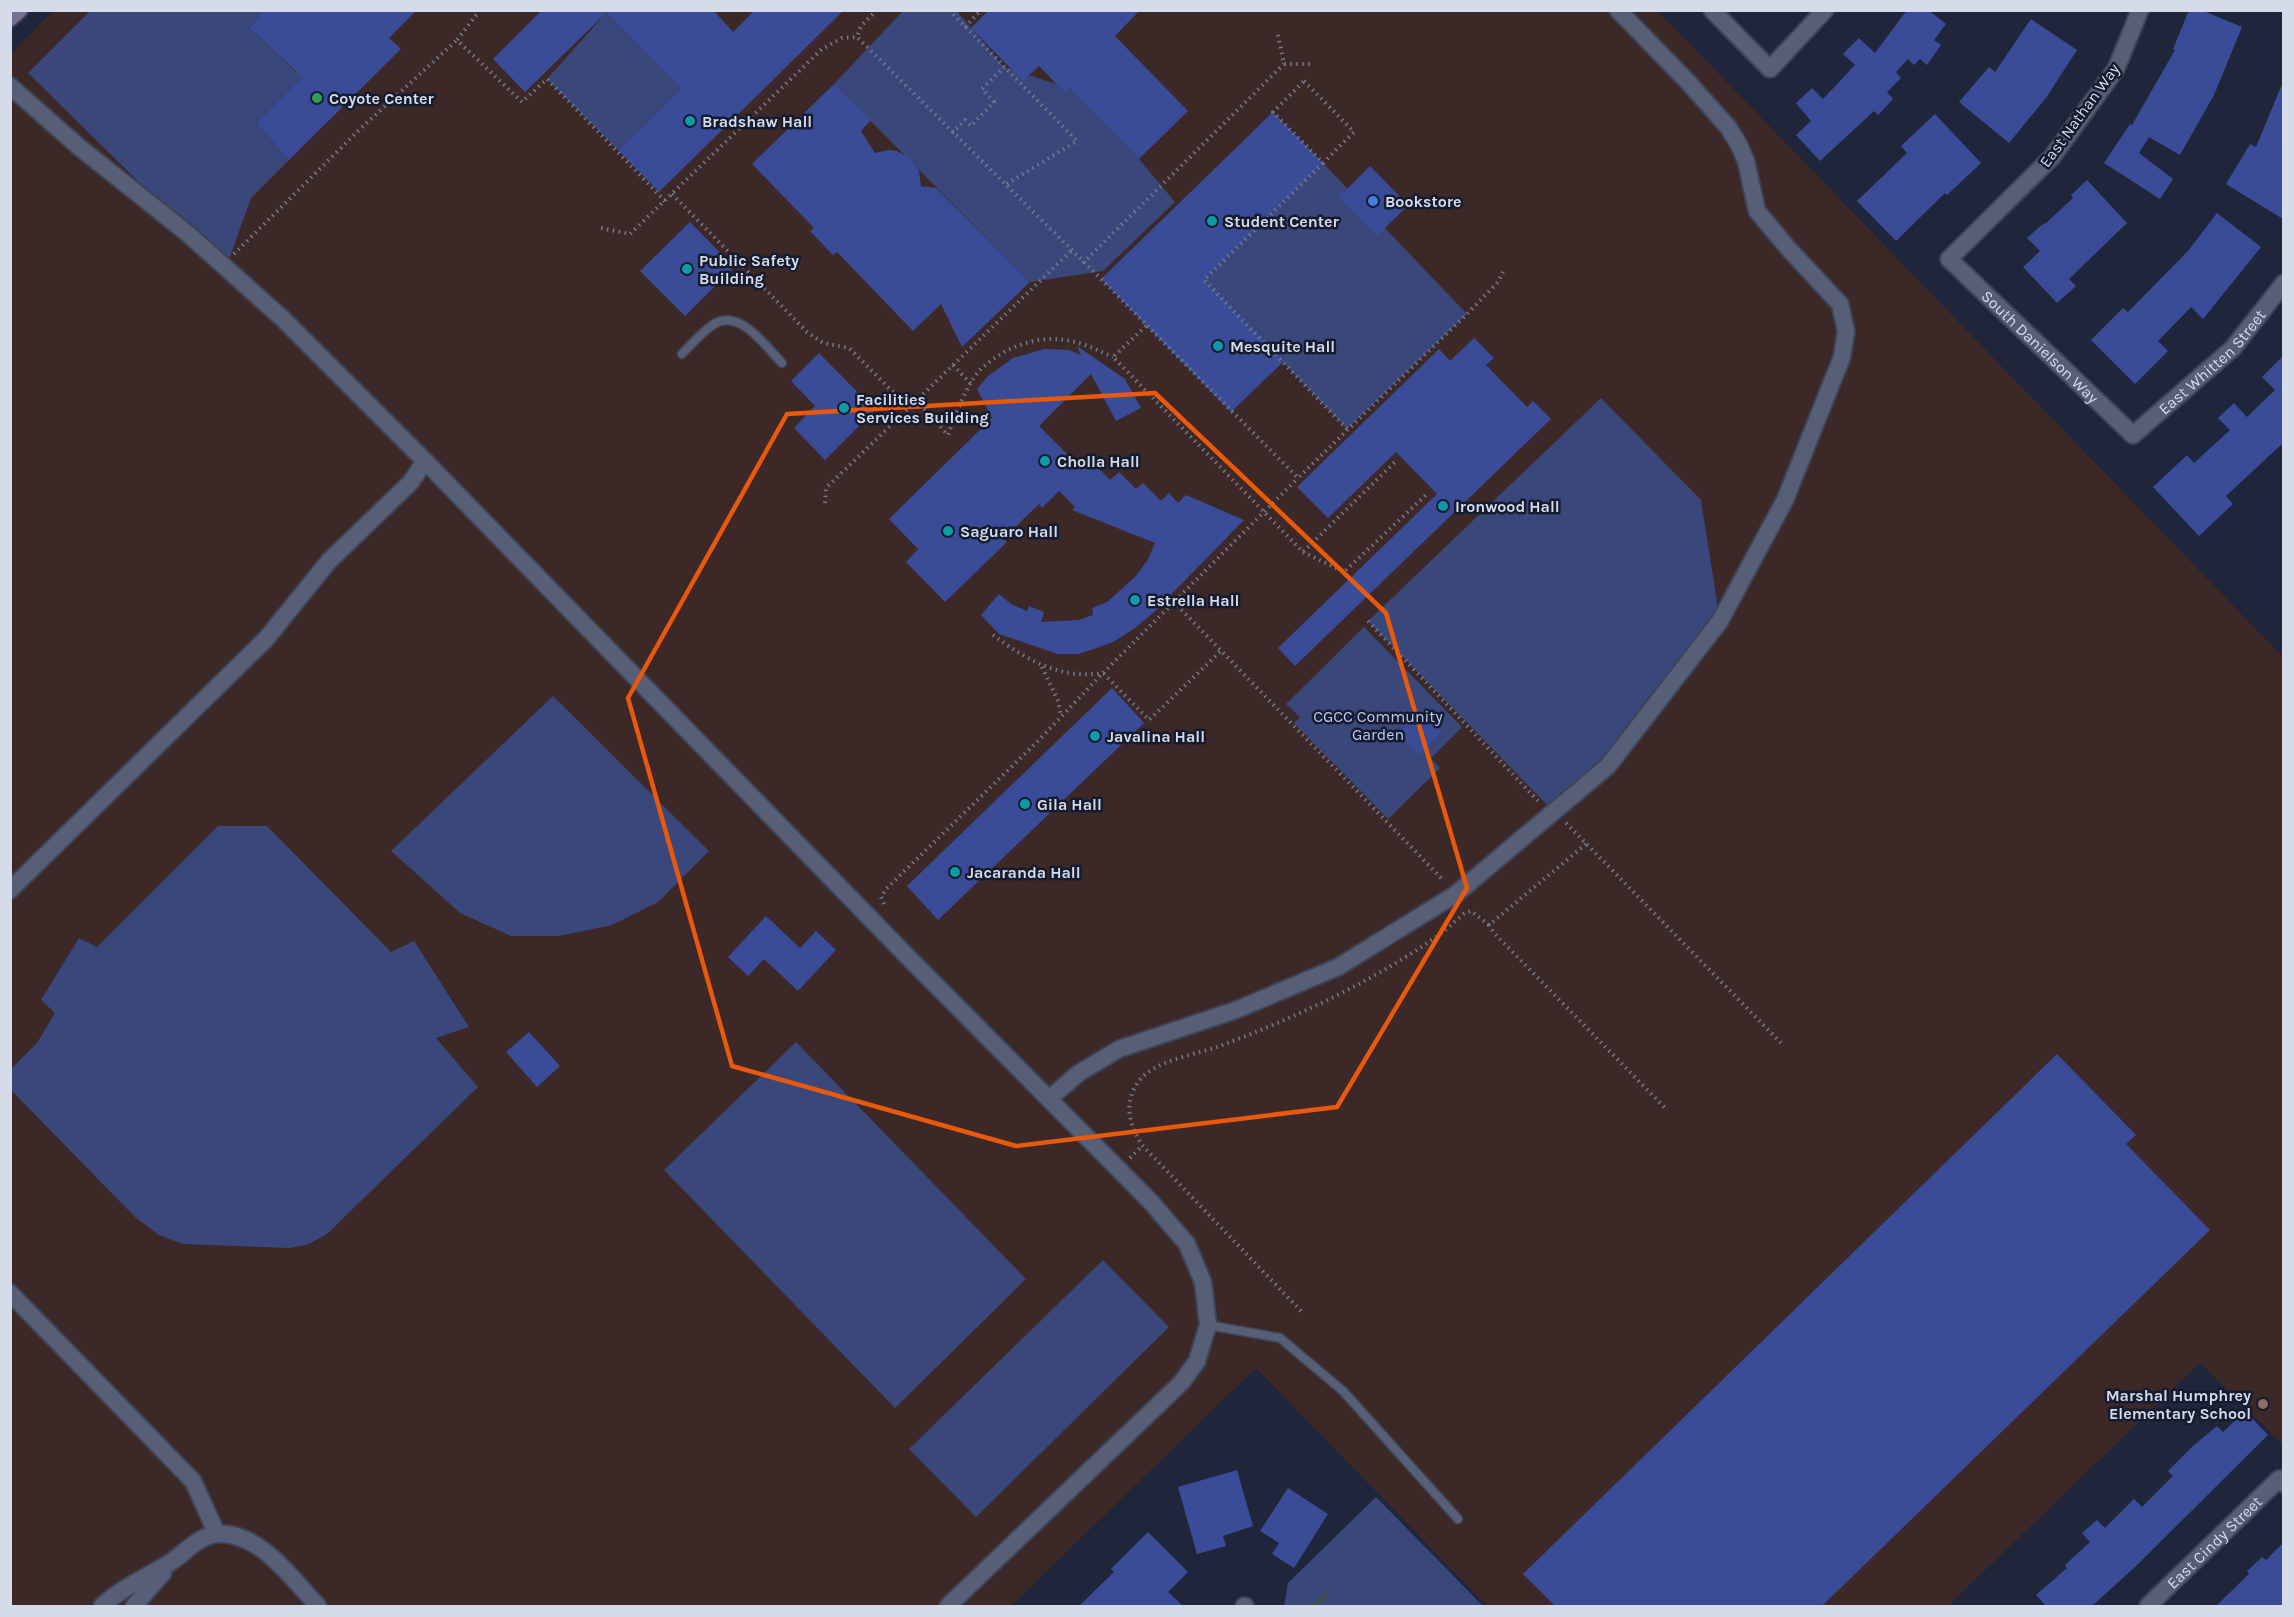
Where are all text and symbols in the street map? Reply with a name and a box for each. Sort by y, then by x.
street label: East Nathan Way [2035,59,2124,171]
place label: Coyote Center [329,89,435,108]
marker: Coyote Center [310,91,324,105]
place label: Bradshaw Hall [702,112,812,131]
marker: Bradshaw Hall [683,114,697,128]
place label: Bookstore [1385,192,1462,211]
marker: Bookstore [1366,194,1380,208]
place label: Student Center [1224,212,1340,231]
marker: Student Center [1205,214,1219,228]
place label: Public Safety Building [699,251,799,288]
marker: Public Safety Building [680,262,694,276]
street label: South Danielson Way [1978,286,2103,408]
street label: East Whitten Street [2155,306,2270,418]
place label: Mesquite Hall [1230,337,1335,356]
marker: Mesquite Hall [1211,339,1225,353]
place label: Facilities Services Building [856,390,989,427]
marker: Facilities Services Building [837,401,851,415]
place label: Cholla Hall [1057,452,1140,471]
marker: Cholla Hall [1038,454,1052,468]
place label: Ironwood Hall [1455,497,1560,516]
marker: Ironwood Hall [1436,499,1450,513]
place label: Saguaro Hall [960,522,1058,541]
marker: Saguaro Hall [941,524,955,538]
place label: Estrella Hall [1147,591,1239,610]
marker: Estrella Hall [1128,593,1142,607]
park label: CGCC Community Garden [1313,707,1443,744]
place label: Javalina Hall [1107,727,1205,746]
marker: Javalina Hall [1088,729,1102,743]
place label: Gila Hall [1037,795,1102,814]
marker: Gila Hall [1018,797,1032,811]
place label: Jacaranda Hall [967,863,1081,882]
marker: Jacaranda Hall [948,865,962,879]
place label: Marshal Humphrey Elementary School [2106,1386,2251,1423]
marker: Marshal Humphrey Elementary School [2256,1397,2270,1411]
street label: East Cindy Street [2163,1492,2266,1593]

